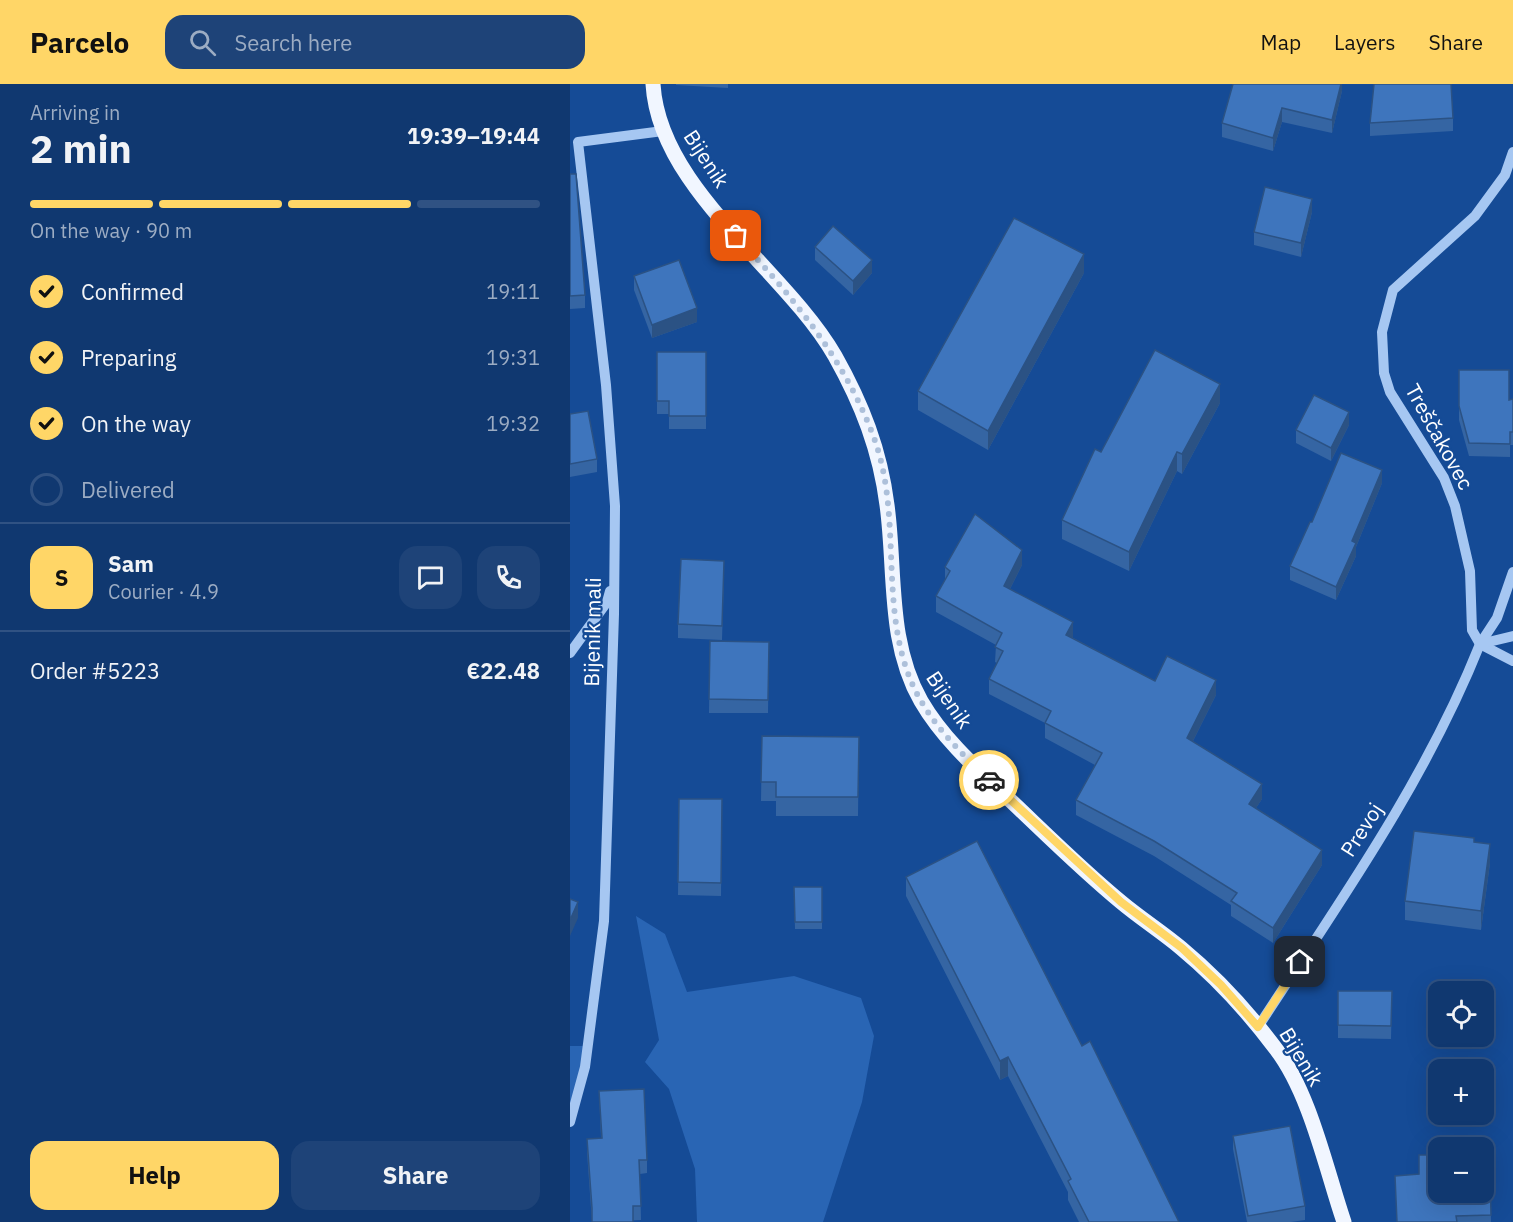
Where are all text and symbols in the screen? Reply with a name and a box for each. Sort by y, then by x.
search box [165,15,585,69]
text: Parcelo [30,24,129,61]
icon: search [186,26,219,59]
text: Search here [234,28,352,57]
text: Map [1261,28,1301,56]
text: Layers [1334,28,1396,56]
text: Share [1429,28,1483,56]
text: Arriving in [30,99,120,126]
text: 19:39–19:44 [407,121,540,150]
text: 2 min [30,123,132,174]
street label: Bijenik [678,124,736,193]
pin [710,210,761,261]
text: On the way · 90 m [30,217,192,244]
icon: bag [719,219,752,252]
icon: check [30,275,63,308]
text: Confirmed [81,277,184,306]
text: 19:11 [486,278,540,305]
icon: check [30,341,63,374]
text: Preparing [81,343,176,372]
text: 19:31 [486,344,540,371]
street label: Treščakovec [1399,379,1480,494]
icon: check [30,407,63,440]
text: On the way [81,409,191,438]
text: 19:32 [486,410,540,437]
text: Delivered [81,475,175,504]
button: chat [399,546,462,609]
button: phone [477,546,540,609]
text: Sam [108,549,154,578]
text: S [55,563,68,592]
street label: Bijenik mali [577,577,607,687]
text: Courier · 4.9 [108,578,219,605]
text: Order #5223 [30,656,160,685]
text: €22.48 [467,656,540,685]
street label: Bijenik [920,665,979,734]
courier [959,750,1019,810]
icon: car [973,764,1006,797]
street label: Prevoj [1333,797,1389,862]
pin [1274,936,1325,987]
icon: home [1283,945,1316,978]
map controls [1428,981,1494,1203]
button: locate [1428,981,1494,1047]
street label: Bijenik [1273,1022,1330,1091]
button: + [1428,1059,1494,1125]
button: − [1428,1137,1494,1203]
button: Help [30,1141,279,1210]
button: Share [291,1141,540,1210]

